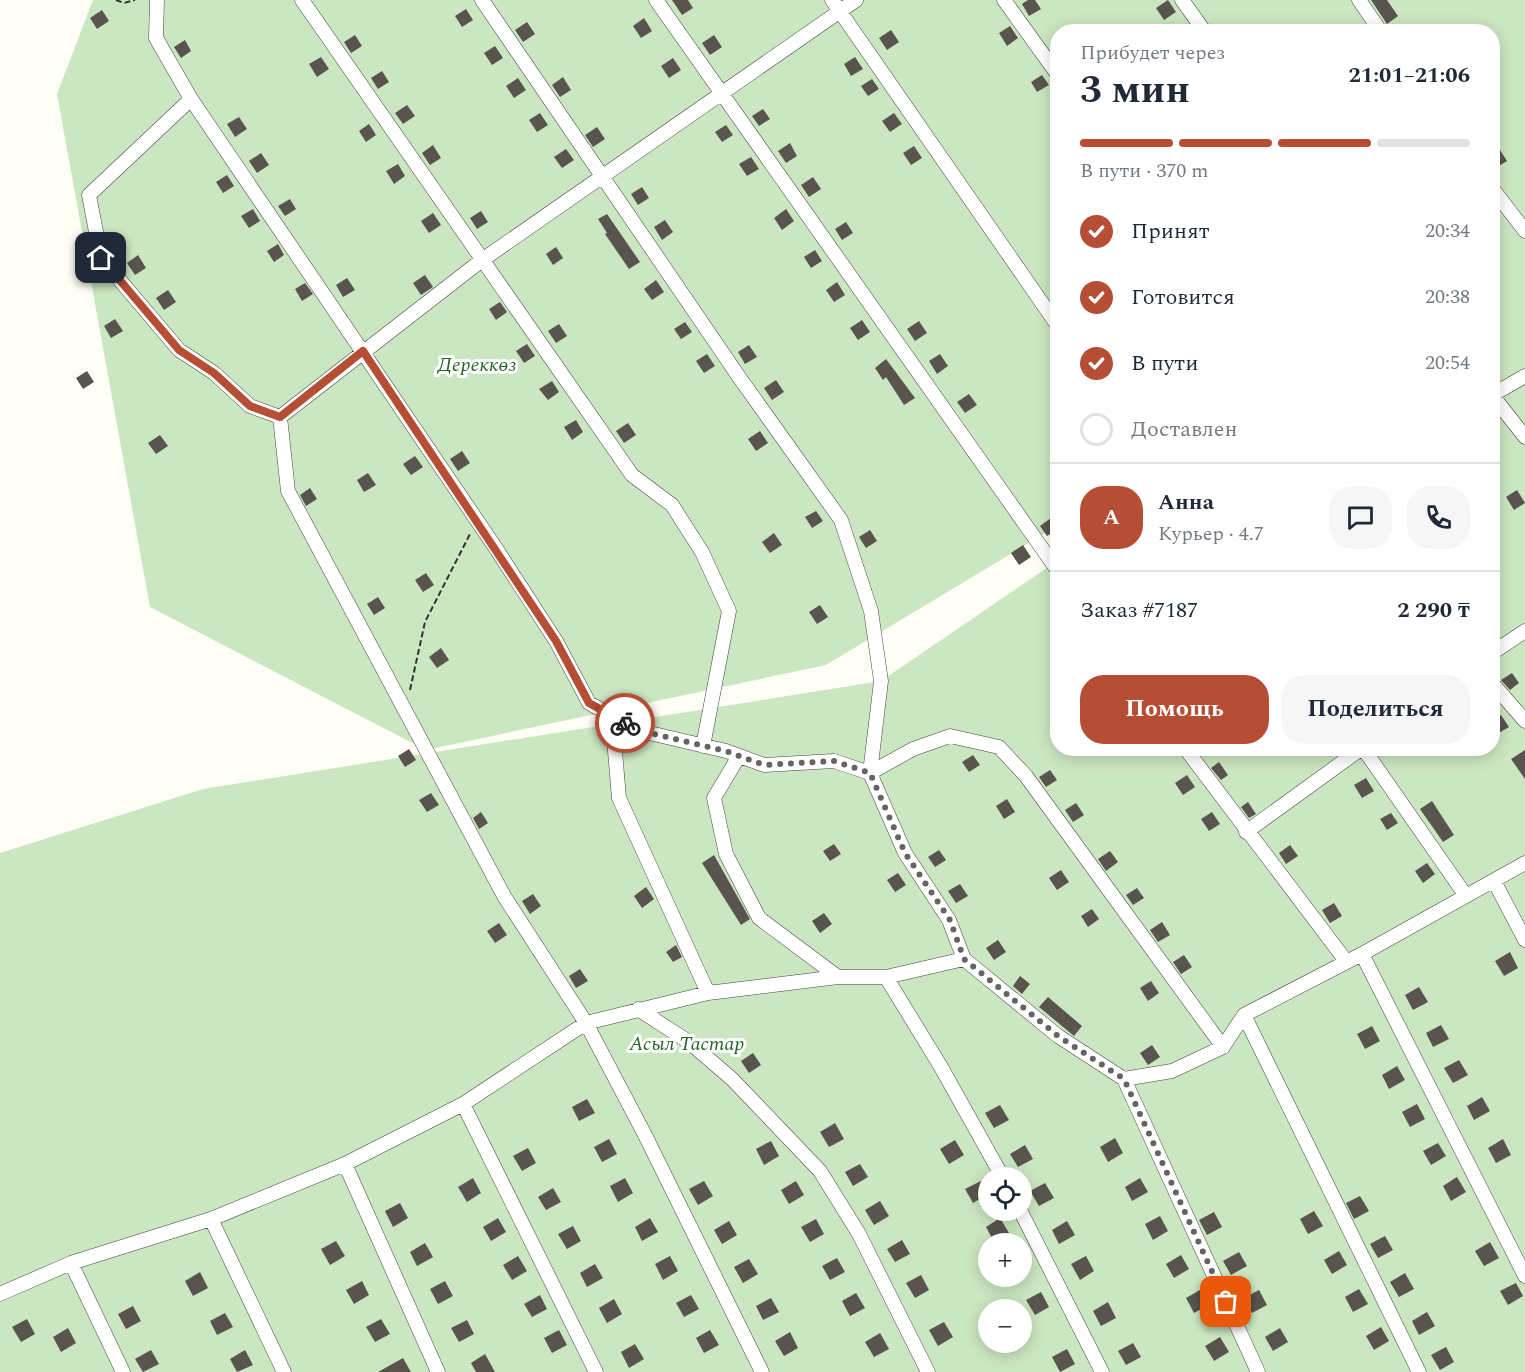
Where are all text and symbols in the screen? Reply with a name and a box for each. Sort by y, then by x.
text: Прибудет через [1080,38,1225,68]
text: 21:01–21:06 [1348,59,1470,92]
text: 3 мин [1080,61,1190,120]
text: В пути · 370 m [1080,156,1208,186]
icon: check [1080,215,1113,248]
text: Принят [1131,215,1210,248]
text: 20:34 [1425,216,1470,246]
pin [75,232,126,283]
icon: home [84,241,117,274]
icon: check [1080,281,1113,314]
text: Готовится [1131,281,1235,314]
text: 20:38 [1425,282,1470,312]
icon: check [1080,347,1113,380]
text: В пути [1131,347,1198,380]
text: 20:54 [1425,348,1470,378]
park label: Дереккөз [437,350,517,380]
text: Доставлен [1131,413,1238,446]
text: Анна [1158,486,1214,519]
button: chat [1329,486,1392,549]
button: phone [1407,486,1470,549]
text: А [1103,501,1120,534]
text: Курьер · 4.7 [1158,519,1264,549]
text: Заказ #7187 [1080,594,1198,627]
text: 2 290 ₸ [1397,594,1470,627]
button: Помощь [1080,675,1269,744]
button: Поделиться [1281,675,1470,744]
courier [595,693,655,753]
icon: bike [609,707,642,740]
park label: Асыл Тастар [629,1029,744,1059]
map controls [978,1167,1032,1353]
button: locate [978,1167,1032,1221]
button: + [978,1233,1032,1287]
pin [1200,1276,1251,1327]
icon: bag [1209,1285,1242,1318]
button: − [978,1299,1032,1353]

